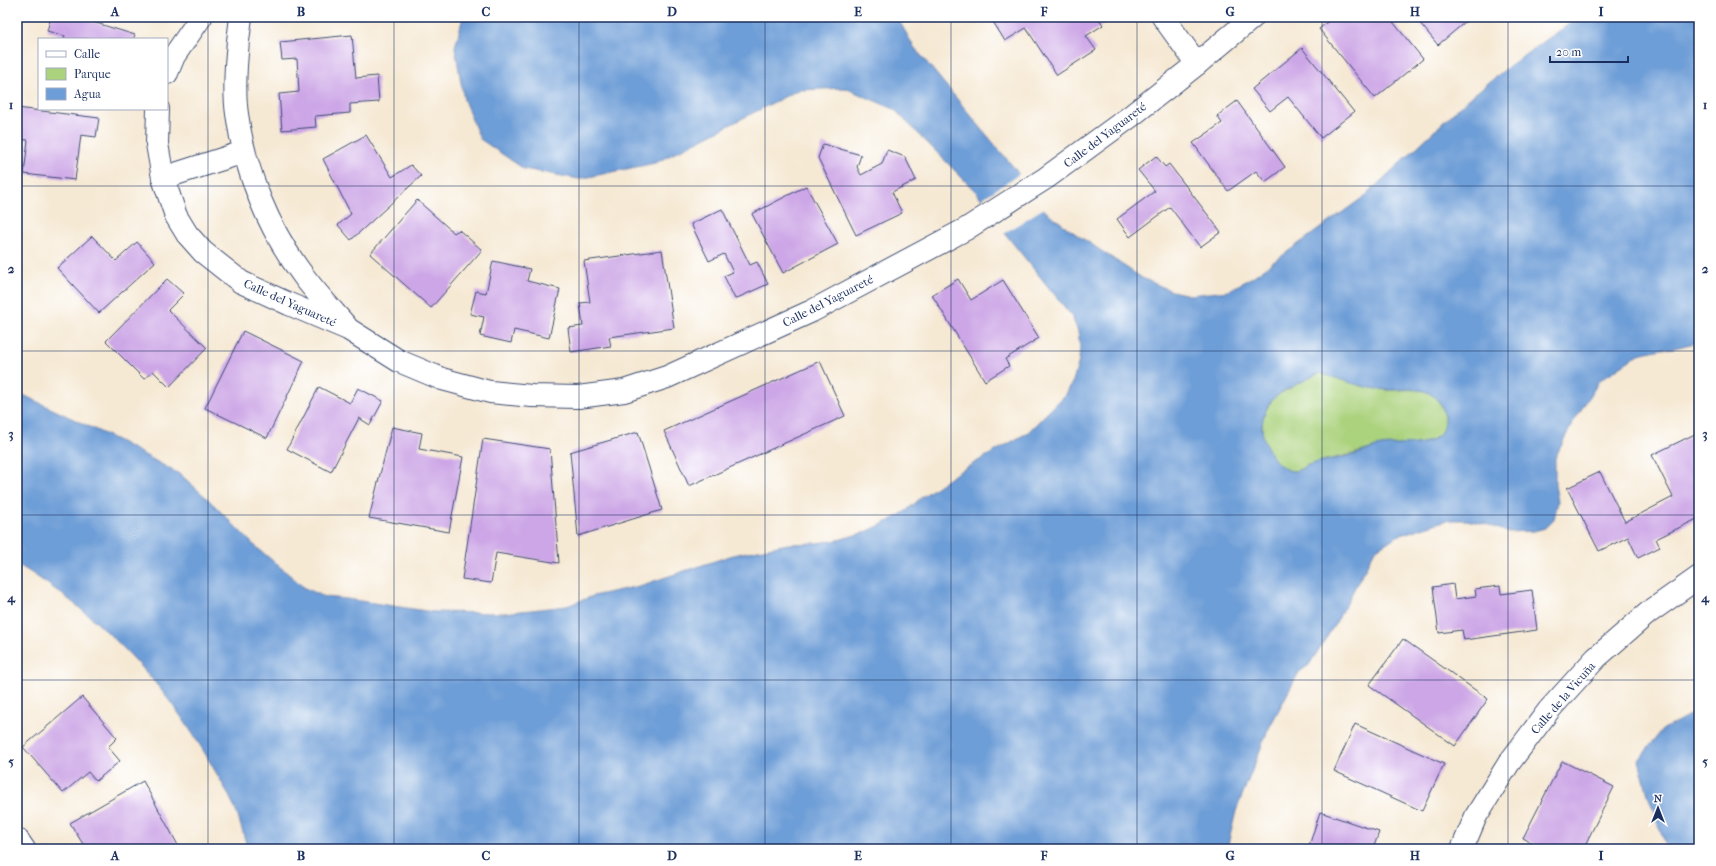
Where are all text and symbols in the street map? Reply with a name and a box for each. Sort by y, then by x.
text: A [110,4,120,19]
text: B [297,4,306,19]
text: C [482,4,491,19]
text: D [667,4,677,19]
text: E [854,4,862,19]
text: F [1040,4,1048,19]
text: G [1225,4,1235,19]
text: H [1410,4,1421,19]
text: I [1598,4,1604,19]
legend [38,38,168,110]
scale bar [1550,38,1628,64]
text: 20 m [1556,45,1581,59]
text: Calle [74,47,100,61]
text: Parque [74,67,111,81]
text: Agua [73,87,101,101]
text: 1 [9,97,14,112]
text: 1 [1703,97,1708,112]
street label: Calle del Yaguareté [1061,99,1149,171]
text: 2 [8,261,15,276]
text: 2 [1702,261,1709,276]
street label: Calle del Yaguareté [780,272,876,330]
street label: Calle del Yaguareté [242,276,339,330]
text: 3 [8,426,14,442]
text: 3 [1702,426,1708,442]
text: 4 [6,590,16,606]
text: 4 [1700,590,1710,606]
street label: Calle de la Vicuña [1528,659,1598,737]
text: 5 [8,754,14,769]
text: 5 [1702,754,1708,769]
north arrow [1638,788,1678,828]
text: N [1654,792,1663,805]
text: A [110,848,120,863]
text: B [297,848,306,863]
text: C [482,848,491,863]
text: D [667,848,677,863]
text: E [854,848,862,863]
text: F [1040,848,1048,863]
text: G [1225,848,1235,863]
text: H [1410,848,1421,863]
text: I [1598,848,1604,863]

